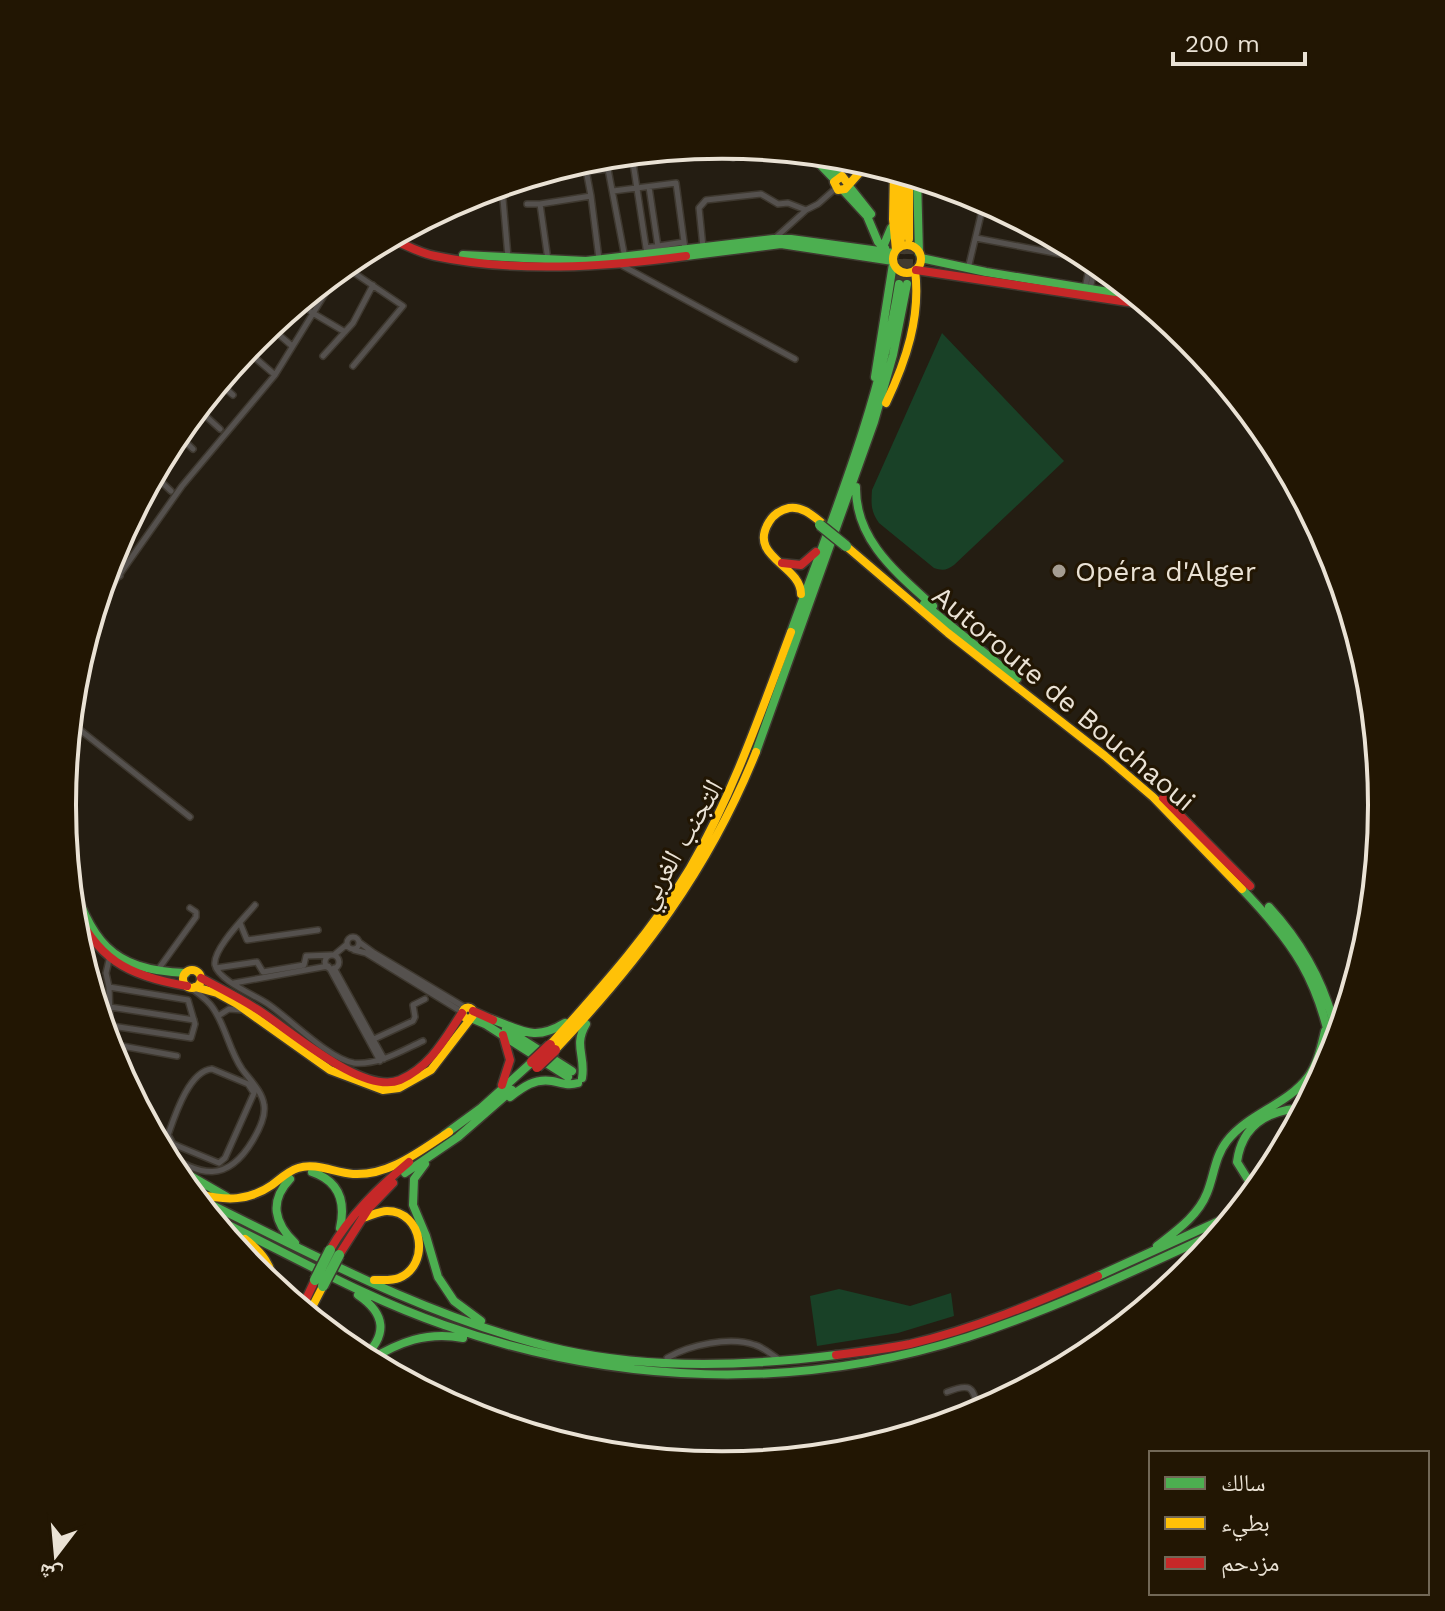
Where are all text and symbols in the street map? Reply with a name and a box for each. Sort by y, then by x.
scale bar [1173,16,1305,66]
text: 200 m [1185,30,1260,58]
place label: Opéra d'Alger [1075,555,1256,588]
marker: Opéra d'Alger [1050,562,1068,580]
street label: Autoroute de Bouchaoui [926,579,1202,818]
street label: التجنب الغربي [629,773,735,918]
legend [1149,1451,1429,1595]
text: سالك [1221,1469,1266,1497]
text: بطيء [1221,1509,1270,1542]
north arrow [16,1515,96,1595]
text: مزدحم [1221,1549,1280,1579]
text: ش [36,1558,66,1589]

